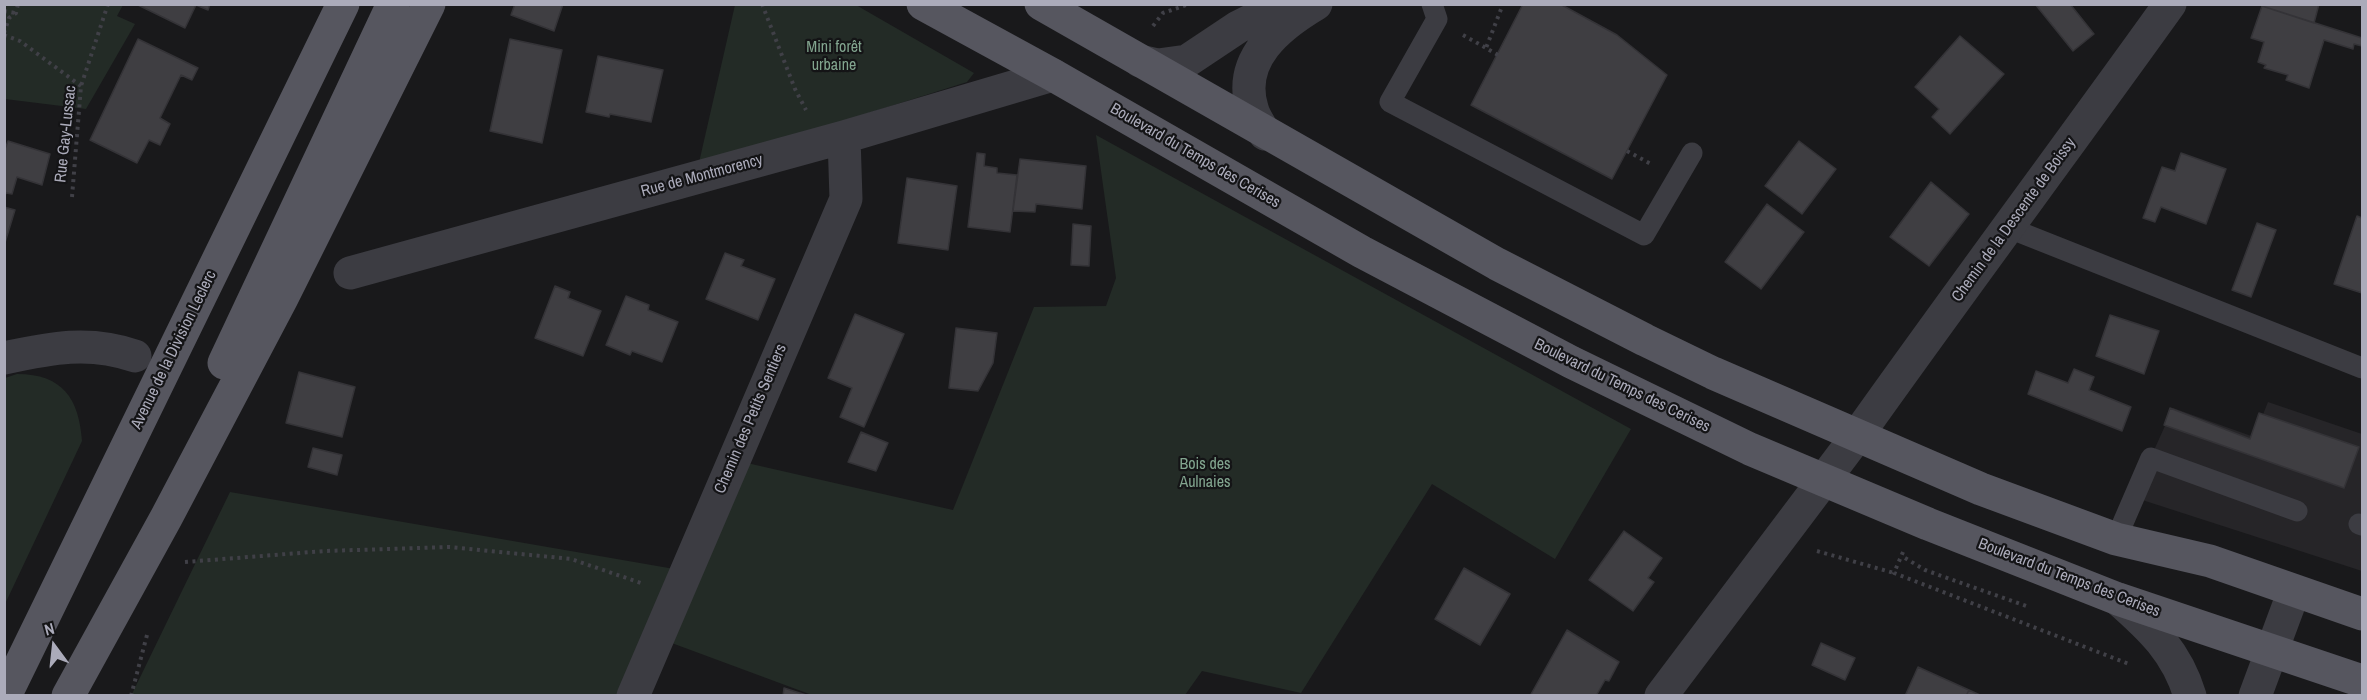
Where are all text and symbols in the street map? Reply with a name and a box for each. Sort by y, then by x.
park label: Mini forêt urbaine [806,38,862,76]
street label: Rue Gay-Lussac [51,84,81,184]
street label: Boulevard du Temps des Cerises [1107,99,1283,213]
street label: Chemin de la Descente de Boissy [1948,134,2080,306]
street label: Rue de Montmorency [639,150,765,202]
street label: Avenue de la Division Leclerc [127,268,221,432]
street label: Boulevard du Temps des Cerises [1531,335,1713,437]
street label: Chemin des Petits Sentiers [711,341,791,497]
park label: Bois des Aulnaies [1179,455,1231,493]
street label: Boulevard du Temps des Cerises [1975,534,2163,622]
north arrow [24,616,84,676]
text: N [42,617,57,640]

